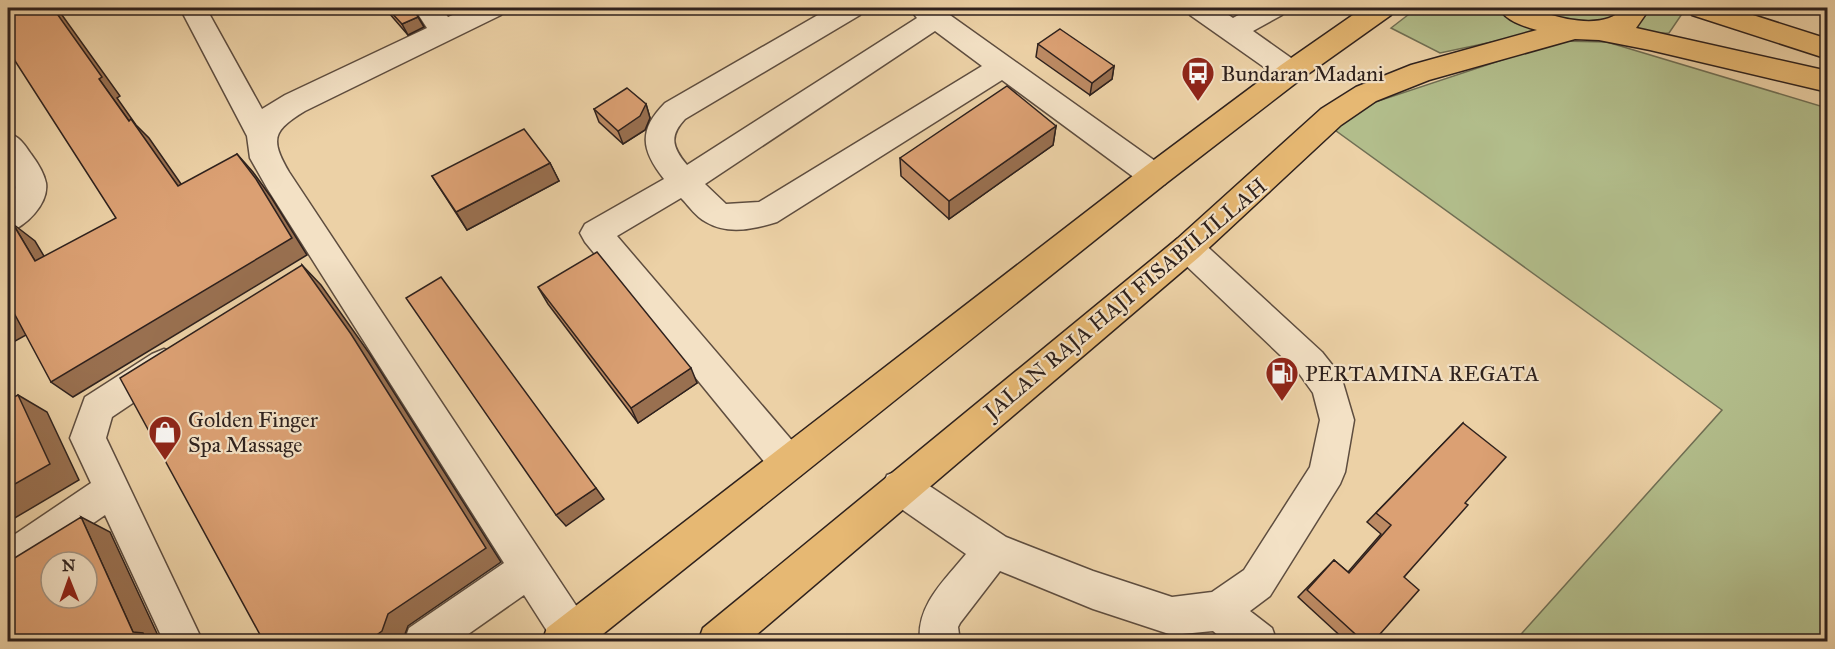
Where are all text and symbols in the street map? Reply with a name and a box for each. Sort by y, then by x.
bus stop icon: Bundaran Madani [1180,55,1216,102]
place label: Bundaran Madani [1221,60,1384,87]
street label: JALAN RAJA HAJI FISABILILLAH [977,172,1272,426]
fuel station icon: PERTAMINA REGATA [1264,355,1300,402]
place label: PERTAMINA REGATA [1305,360,1539,387]
place label: Golden Finger Spa Massage [188,406,319,458]
shop icon: Golden Finger Spa Massage [147,414,183,461]
north arrow [39,550,99,610]
text: N [62,556,76,575]

